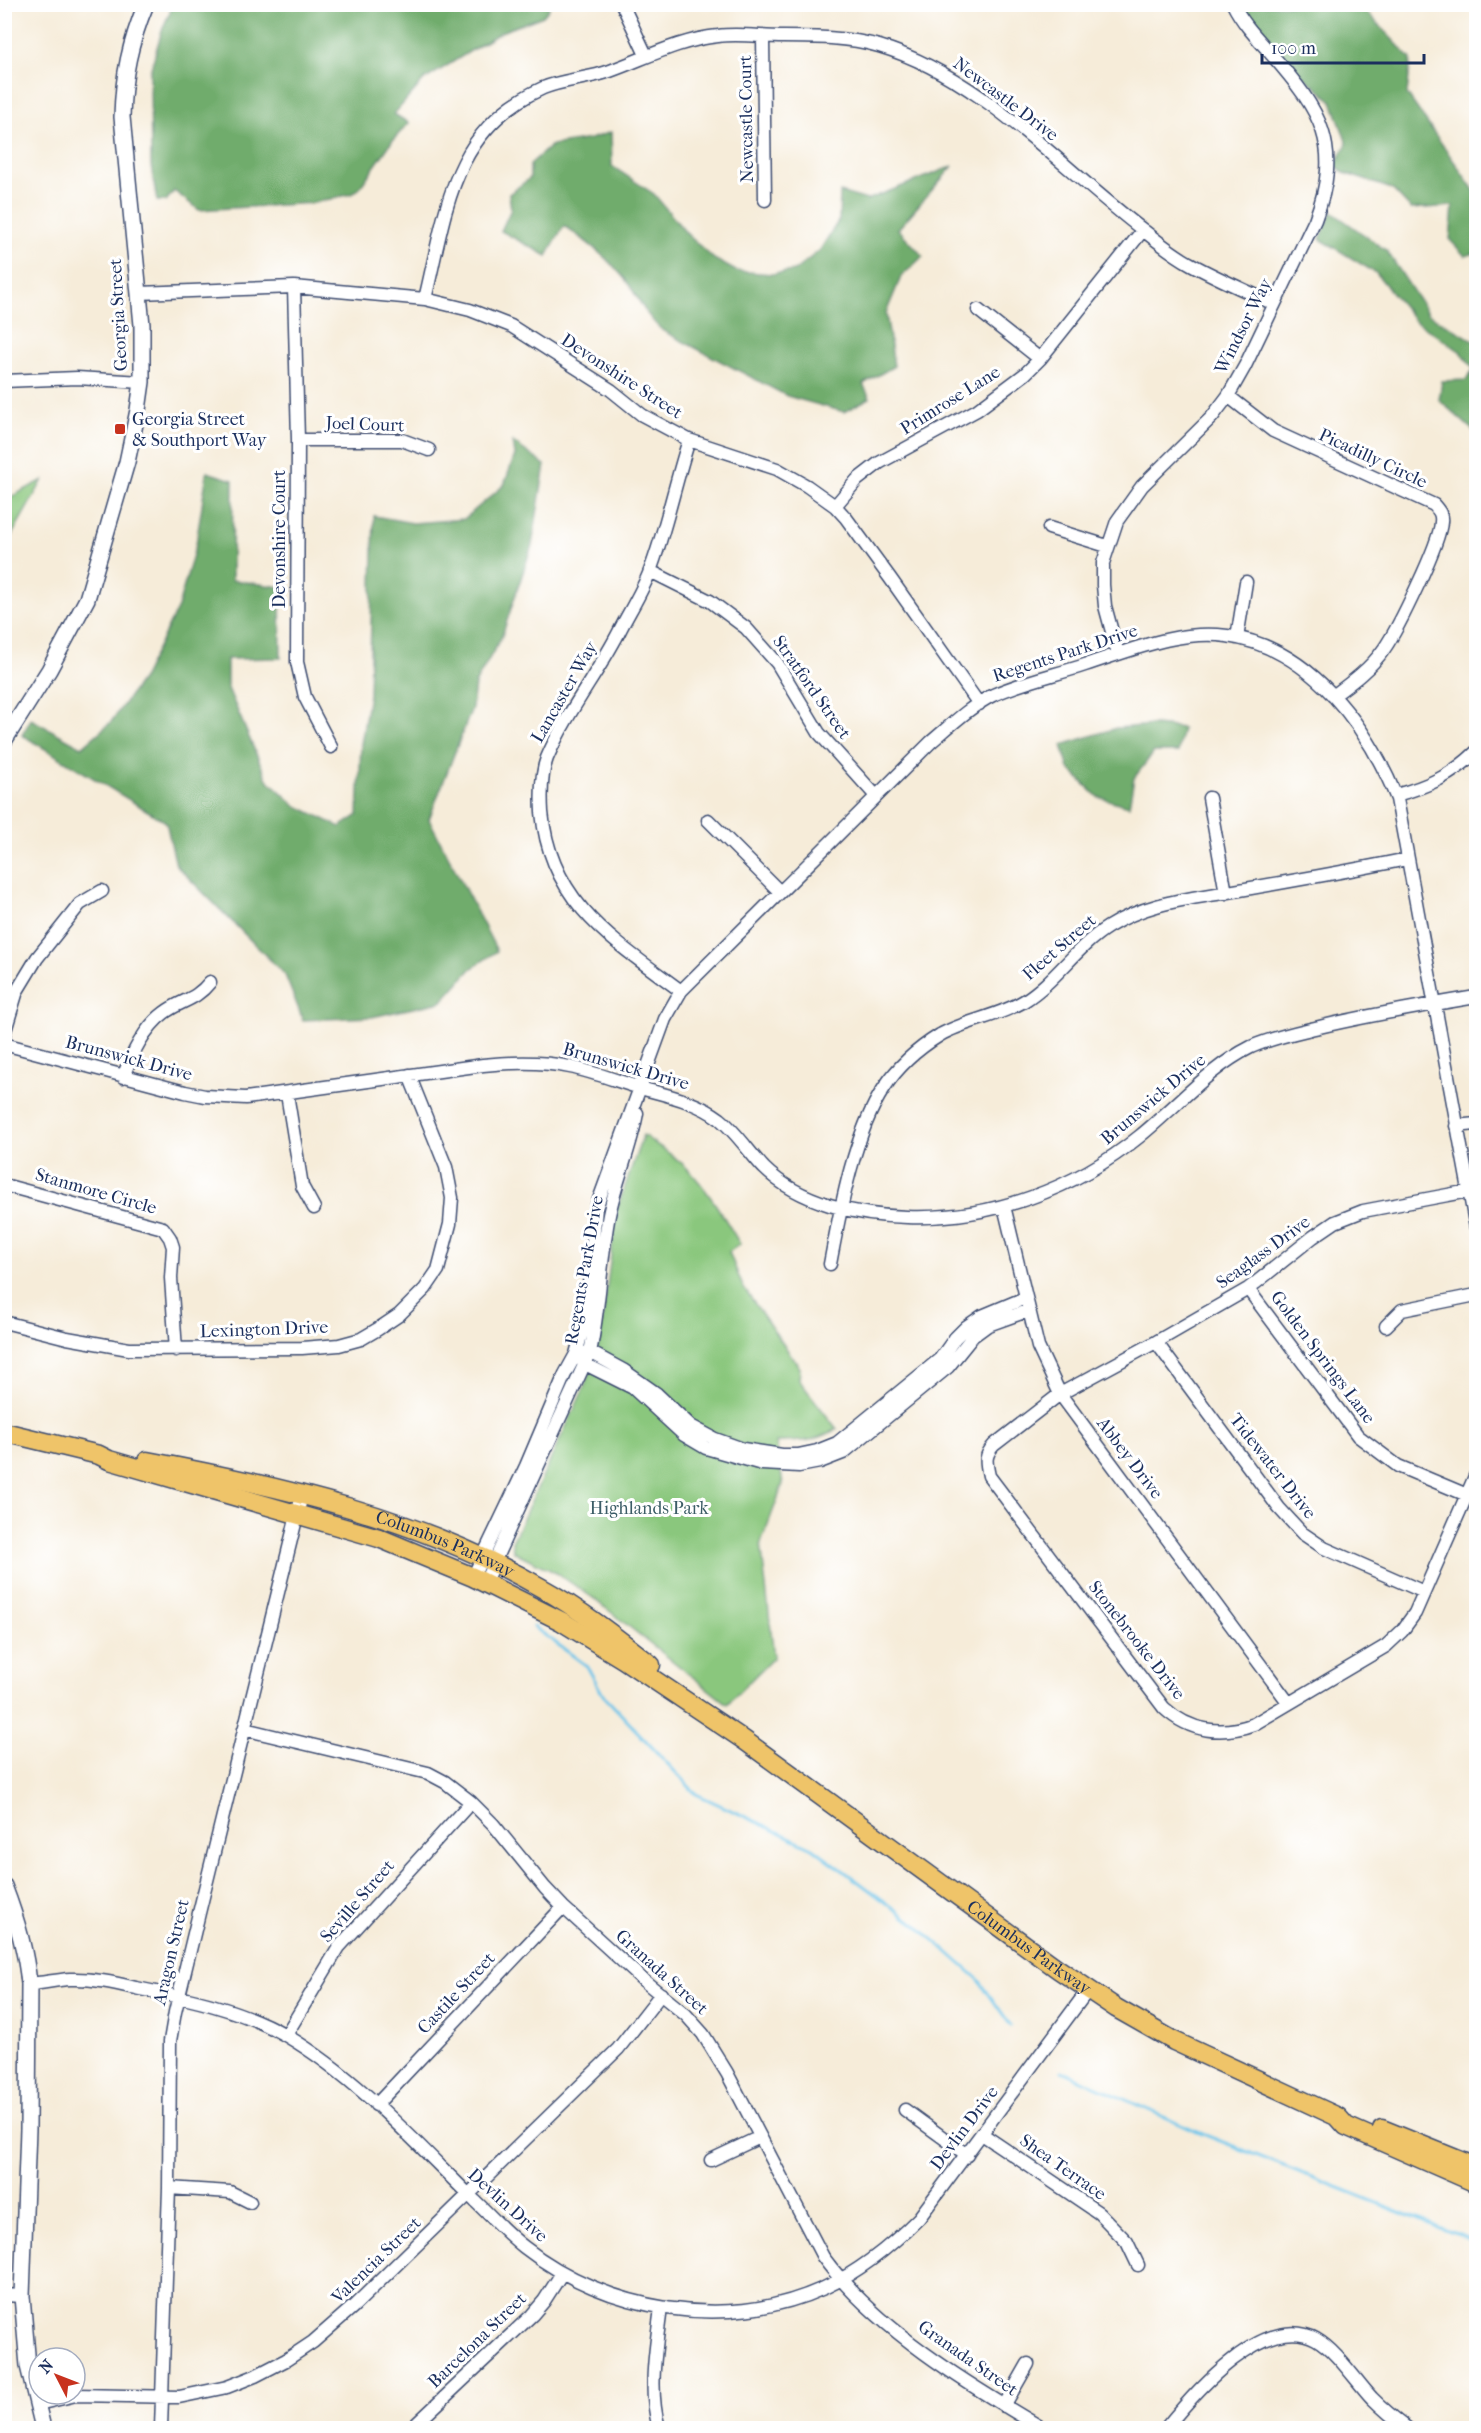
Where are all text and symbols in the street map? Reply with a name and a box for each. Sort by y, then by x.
scale bar [1262,27,1424,65]
text: 100 m [1271,38,1316,59]
street label: Newcastle Drive [949,53,1062,146]
street label: Newcastle Court [735,54,758,183]
street label: Georgia Street [105,257,132,372]
street label: Windsor Way [1210,274,1277,378]
street label: Devonshire Street [557,329,687,424]
street label: Primrose Lane [897,361,1004,439]
place label: Georgia Street & Southport Way [132,409,268,451]
street label: Joel Court [323,413,405,436]
marker: Georgia Street & Southport Way [113,422,127,436]
street label: Picadilly Circle [1315,424,1430,493]
street label: Devonshire Court [269,469,290,608]
street label: Regents Park Drive [990,620,1140,687]
street label: Stratford Street [768,632,855,743]
street label: Lancaster Way [527,637,603,747]
street label: Fleet Street [1018,909,1101,985]
street label: Brunswick Drive [63,1031,195,1086]
street label: Brunswick Drive [560,1038,691,1095]
street label: Brunswick Drive [1097,1049,1210,1149]
street label: Stanmore Circle [33,1164,159,1219]
street label: Regents Park Drive [561,1194,608,1346]
street label: Seaglass Drive [1212,1211,1314,1293]
street label: Golden Springs Lane [1266,1287,1379,1428]
street label: Lexington Drive [199,1317,329,1342]
street label: Tidewater Drive [1225,1409,1320,1523]
street label: Abbey Drive [1092,1413,1167,1503]
park label: Highlands Park [590,1498,709,1519]
street label: Columbus Parkway [373,1507,519,1583]
street label: Stonebrooke Drive [1084,1577,1189,1704]
street label: Seville Street [316,1855,399,1947]
street label: Columbus Parkway [963,1896,1096,2000]
street label: Aragon Street [149,1897,194,2008]
street label: Granada Street [611,1925,713,2020]
street label: Castile Street [413,1948,500,2039]
street label: Devlin Drive [926,2082,1003,2175]
street label: Shea Terrace [1016,2130,1110,2205]
street label: Devlin Drive [463,2164,552,2247]
street label: Valencia Street [327,2212,426,2309]
street label: Barcelona Street [424,2288,531,2393]
street label: Granada Street [914,2316,1022,2401]
north arrow [27,2346,87,2406]
text: N [35,2355,58,2377]

